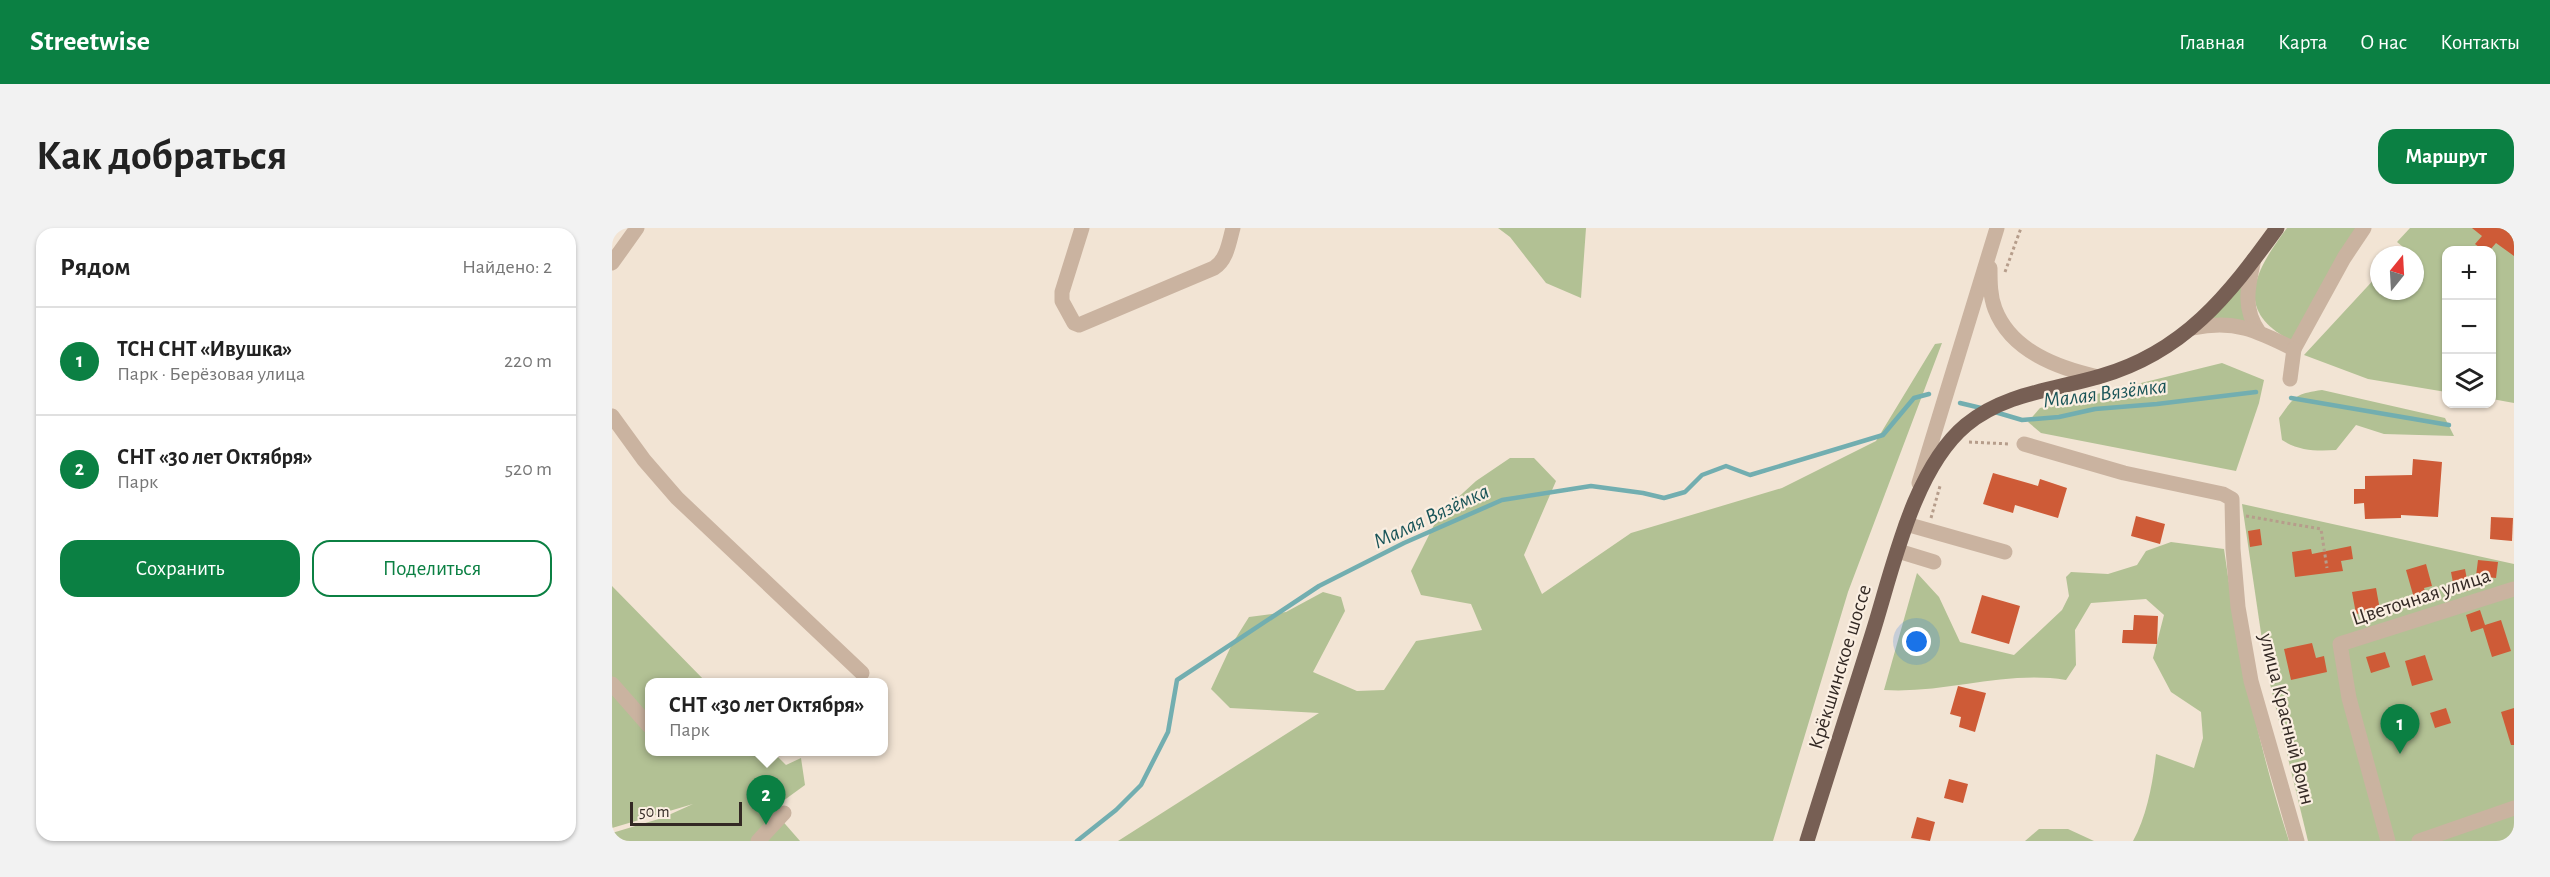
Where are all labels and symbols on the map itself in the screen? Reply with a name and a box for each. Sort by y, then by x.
north arrow [2370,246,2424,300]
water label: Малая Вязёмка [2042,374,2168,412]
water label: Малая Вязёмка [1370,480,1492,552]
street label: Цветочная улица [2349,565,2493,629]
street label: Крёкшинское шоссе [1805,582,1875,752]
your location [1902,627,1931,656]
street label: улица Красный Воин [2255,630,2318,807]
pin: 1 [2380,704,2420,754]
pin: 2 [746,776,786,825]
scale bar [630,799,742,826]

